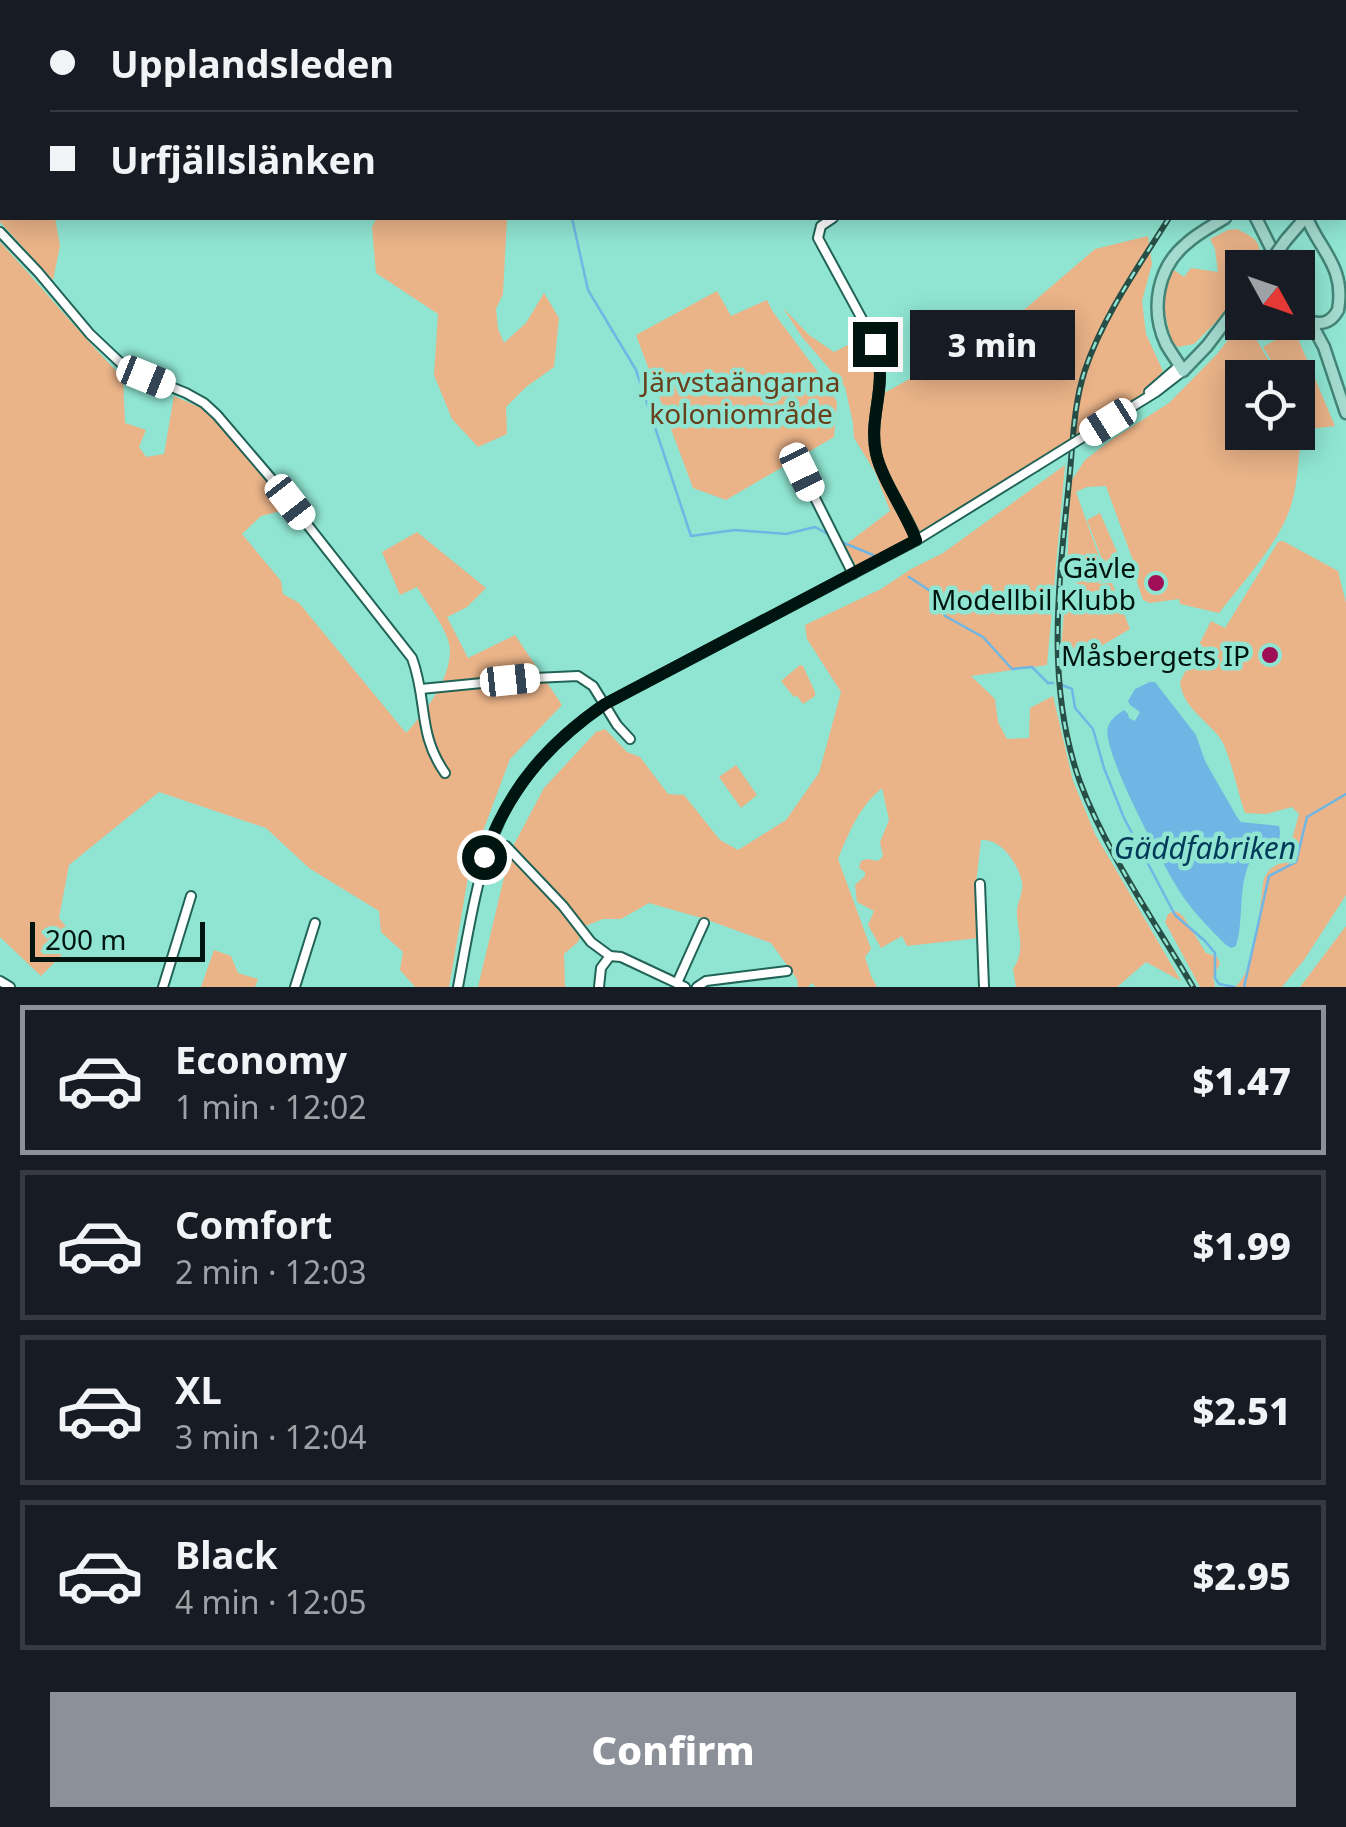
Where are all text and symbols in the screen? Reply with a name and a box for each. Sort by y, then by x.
text: Upplandsleden [110,37,394,89]
text: Urfjällslänken [110,133,376,185]
north arrow [1225,250,1315,340]
map controls [1225,250,1315,450]
callout: 3 min [910,309,1075,379]
route end [853,322,898,367]
text: 3 min [948,323,1037,366]
car [113,352,179,402]
button: locate [1225,360,1315,450]
park label: Järvstaängarna koloniområde [639,362,840,432]
car [1075,393,1141,451]
car [775,438,829,506]
car [260,469,320,535]
place label: Gävle Modellbil Klubb [931,548,1136,618]
marker: Gävle Modellbil Klubb [1145,572,1167,594]
place label: Måsbergets IP [1061,636,1250,674]
marker: Måsbergets IP [1259,644,1281,666]
car [479,662,541,698]
water label: Gäddfabriken [1114,827,1296,868]
route start [462,835,507,880]
scale bar [30,917,205,961]
text: 200 m [45,920,127,958]
text: Economy [175,1033,347,1085]
icon: car [55,1035,145,1125]
text: $1.47 [1192,1054,1291,1106]
text: 1 min · 12:02 [175,1085,367,1128]
text: Comfort [175,1198,332,1250]
icon: car [55,1200,145,1290]
text: $1.99 [1192,1219,1291,1271]
text: 2 min · 12:03 [175,1250,367,1293]
text: XL [175,1363,222,1415]
icon: car [55,1365,145,1455]
text: $2.51 [1192,1384,1291,1436]
text: 3 min · 12:04 [175,1415,367,1458]
text: Black [175,1528,278,1580]
icon: car [55,1530,145,1620]
text: $2.95 [1192,1549,1291,1601]
text: 4 min · 12:05 [175,1580,367,1623]
button: Confirm [50,1692,1296,1807]

